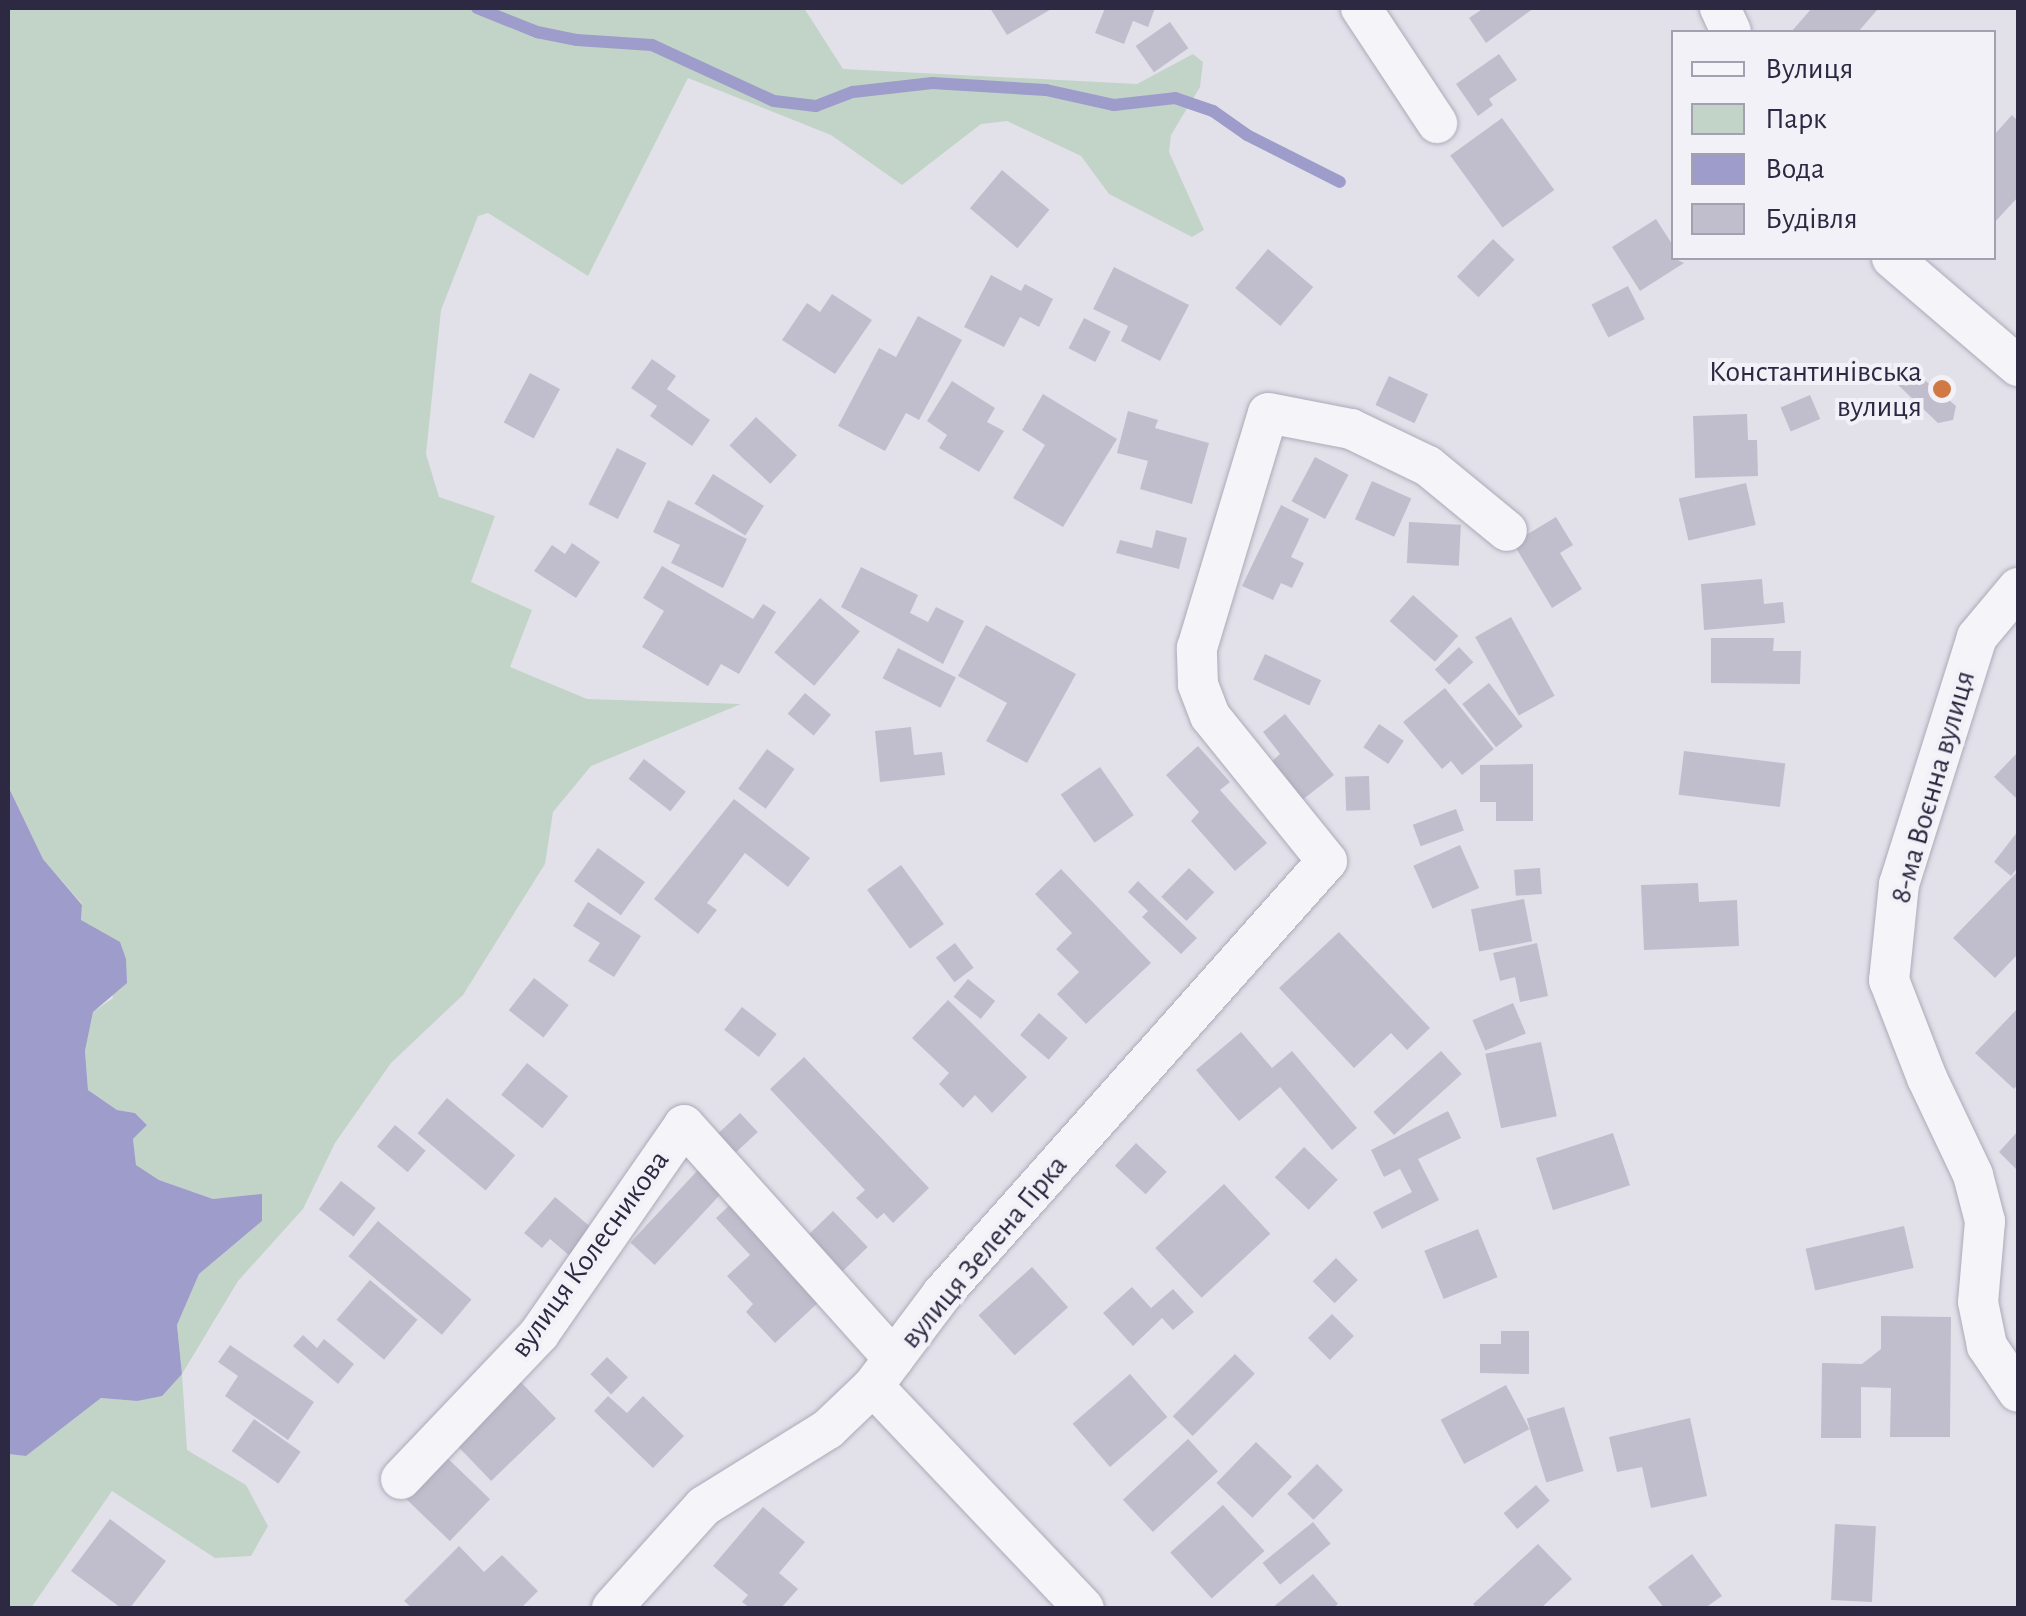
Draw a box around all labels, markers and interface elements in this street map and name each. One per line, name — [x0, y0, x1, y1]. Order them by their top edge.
legend — [1671, 30, 1996, 260]
text: Вулиця — [1765, 54, 1853, 84]
text: Парк — [1765, 104, 1827, 134]
text: Вода — [1765, 154, 1825, 184]
text: Будівля — [1765, 204, 1858, 234]
place label: Константинівська вулиця — [1709, 354, 1922, 424]
marker: Константинівська вулиця — [1931, 378, 1953, 400]
street label: 8-ма Воєнна вулиця — [1883, 667, 1983, 907]
street label: вулиця Колесникова — [503, 1143, 677, 1365]
street label: вулиця Зелена Гірка — [893, 1148, 1075, 1356]

